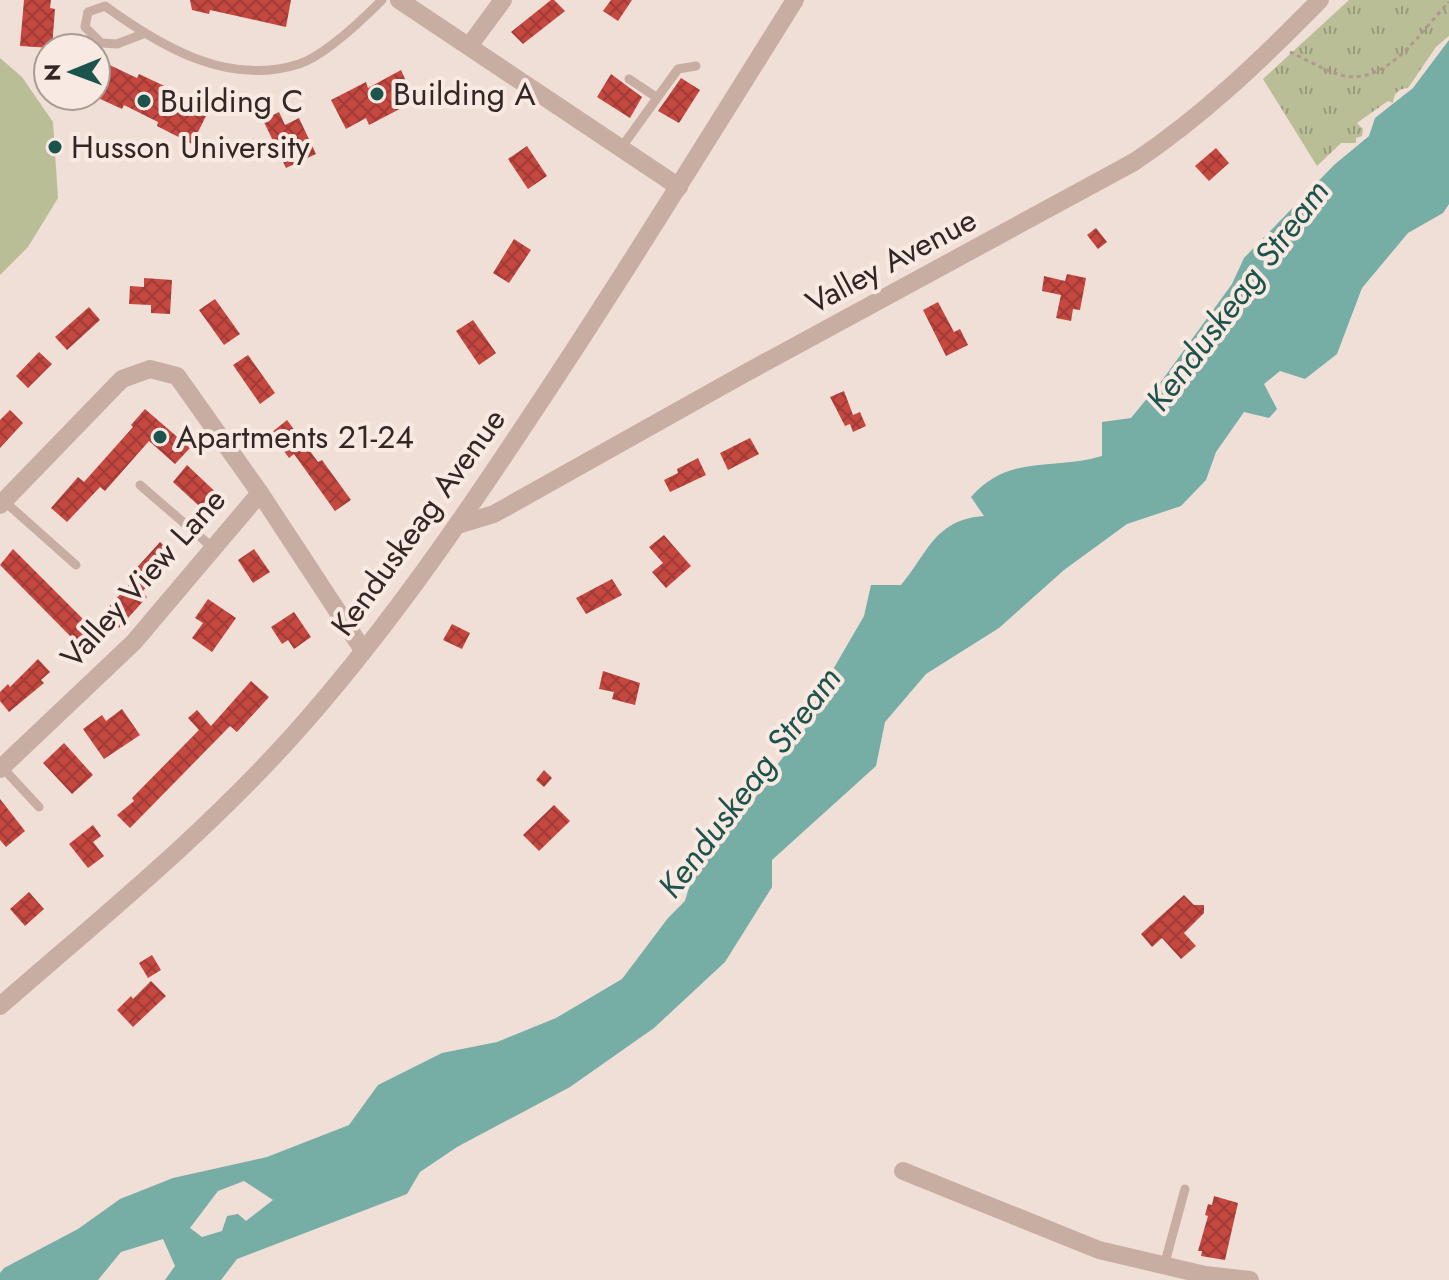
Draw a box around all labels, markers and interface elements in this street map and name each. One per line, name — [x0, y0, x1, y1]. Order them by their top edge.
north arrow — [32, 32, 112, 112]
text: N — [36, 63, 68, 81]
place label: Building A — [393, 71, 536, 117]
place label: Building C — [160, 78, 303, 124]
marker: Building A — [368, 85, 386, 103]
marker: Building C — [135, 92, 153, 110]
place label: Husson University — [71, 124, 310, 170]
marker: Husson University — [46, 138, 64, 156]
water label: Kenduskeag Stream — [1134, 169, 1341, 421]
street label: Valley Avenue — [797, 197, 985, 325]
street label: Kenduskeag Avenue — [320, 399, 516, 645]
place label: Apartments 21-24 — [176, 414, 414, 460]
marker: Apartments 21-24 — [151, 428, 169, 446]
street label: Valley View Lane — [50, 478, 236, 678]
water label: Kenduskeag Stream — [646, 656, 853, 908]

